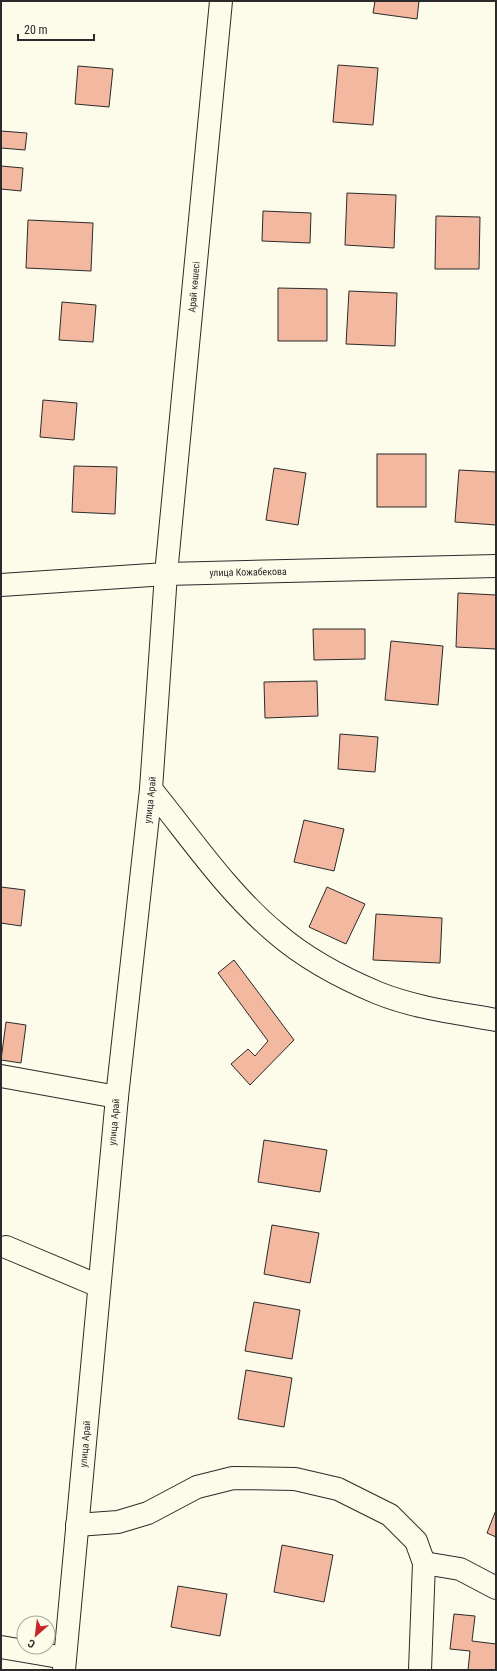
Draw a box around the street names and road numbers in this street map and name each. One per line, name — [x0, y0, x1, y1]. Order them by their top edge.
street label: Арай көшесі — [186, 261, 202, 313]
street label: улица Кожабекова — [209, 566, 287, 578]
street label: улица Арай — [142, 776, 158, 824]
street label: улица Арай — [106, 1098, 122, 1146]
street label: улица Арай — [77, 1420, 93, 1468]

